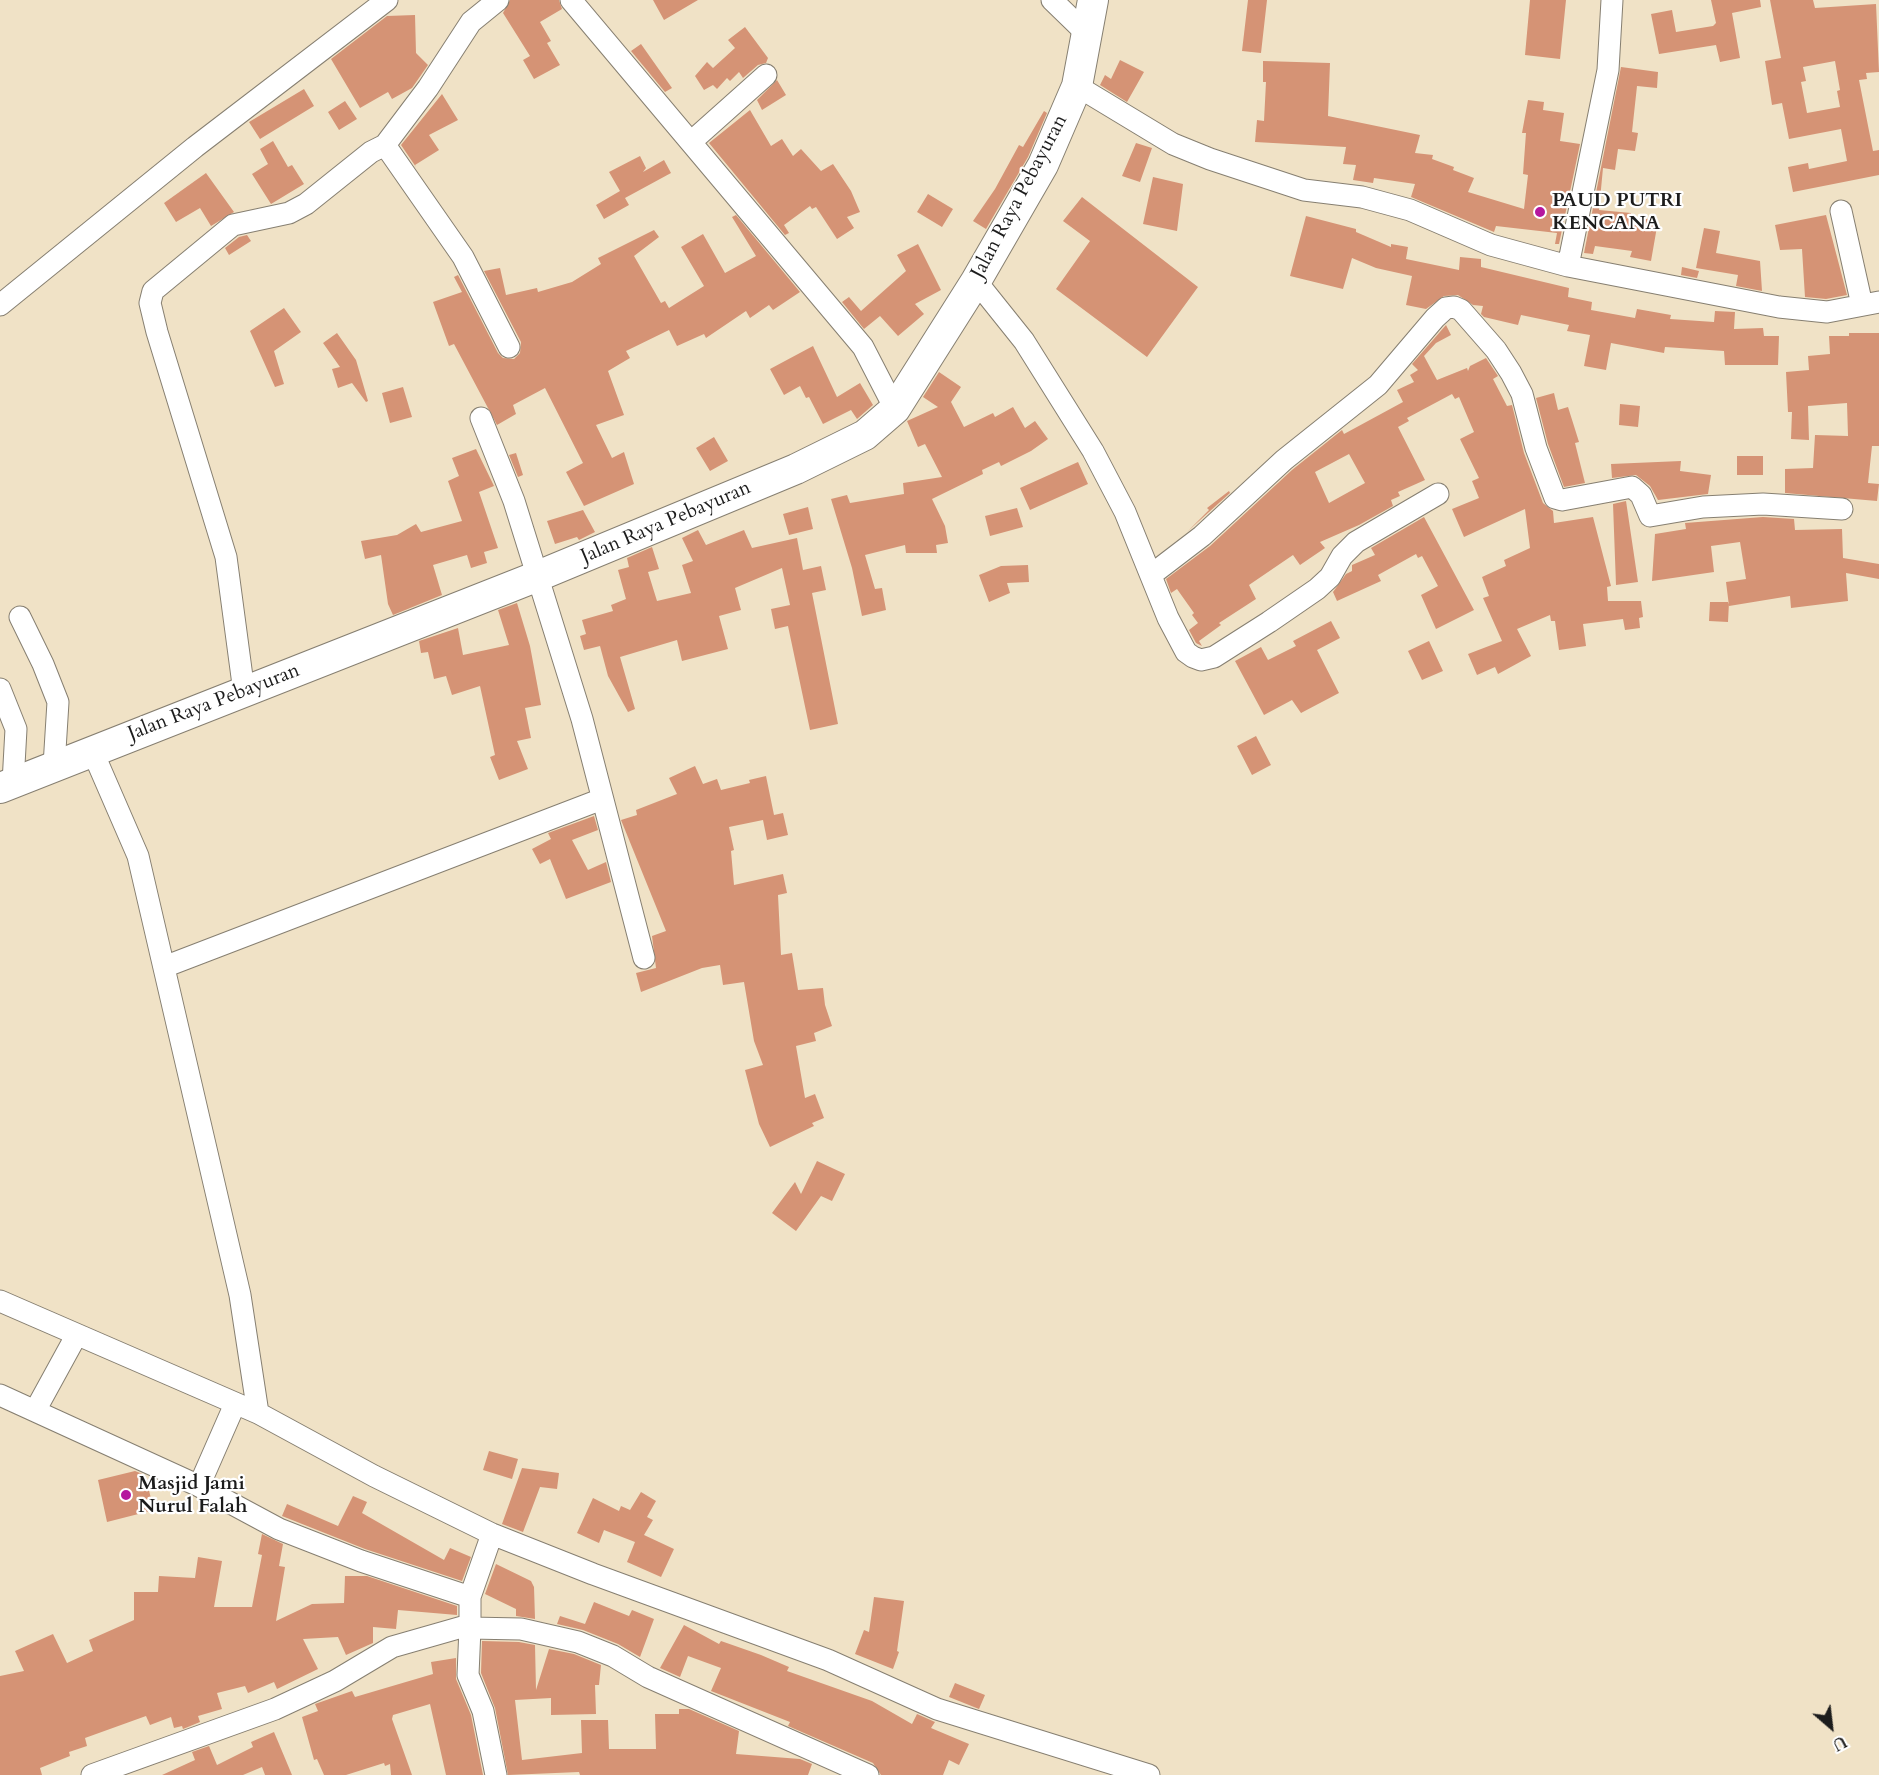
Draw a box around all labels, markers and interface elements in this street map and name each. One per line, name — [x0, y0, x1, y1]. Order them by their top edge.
street label: Jalan Raya Pebayuran — [967, 111, 1073, 283]
place label: PAUD PUTRI KENCANA — [1552, 189, 1682, 236]
marker: PAUD PUTRI KENCANA — [1533, 205, 1547, 219]
street label: Jalan Raya Pebayuran — [578, 476, 754, 570]
street label: Jalan Raya Pebayuran — [125, 659, 303, 747]
place label: Masjid Jami Nurul Falah — [138, 1472, 247, 1519]
marker: Masjid Jami Nurul Falah — [119, 1488, 133, 1502]
north arrow — [1801, 1697, 1861, 1757]
text: U — [1829, 1730, 1850, 1756]

